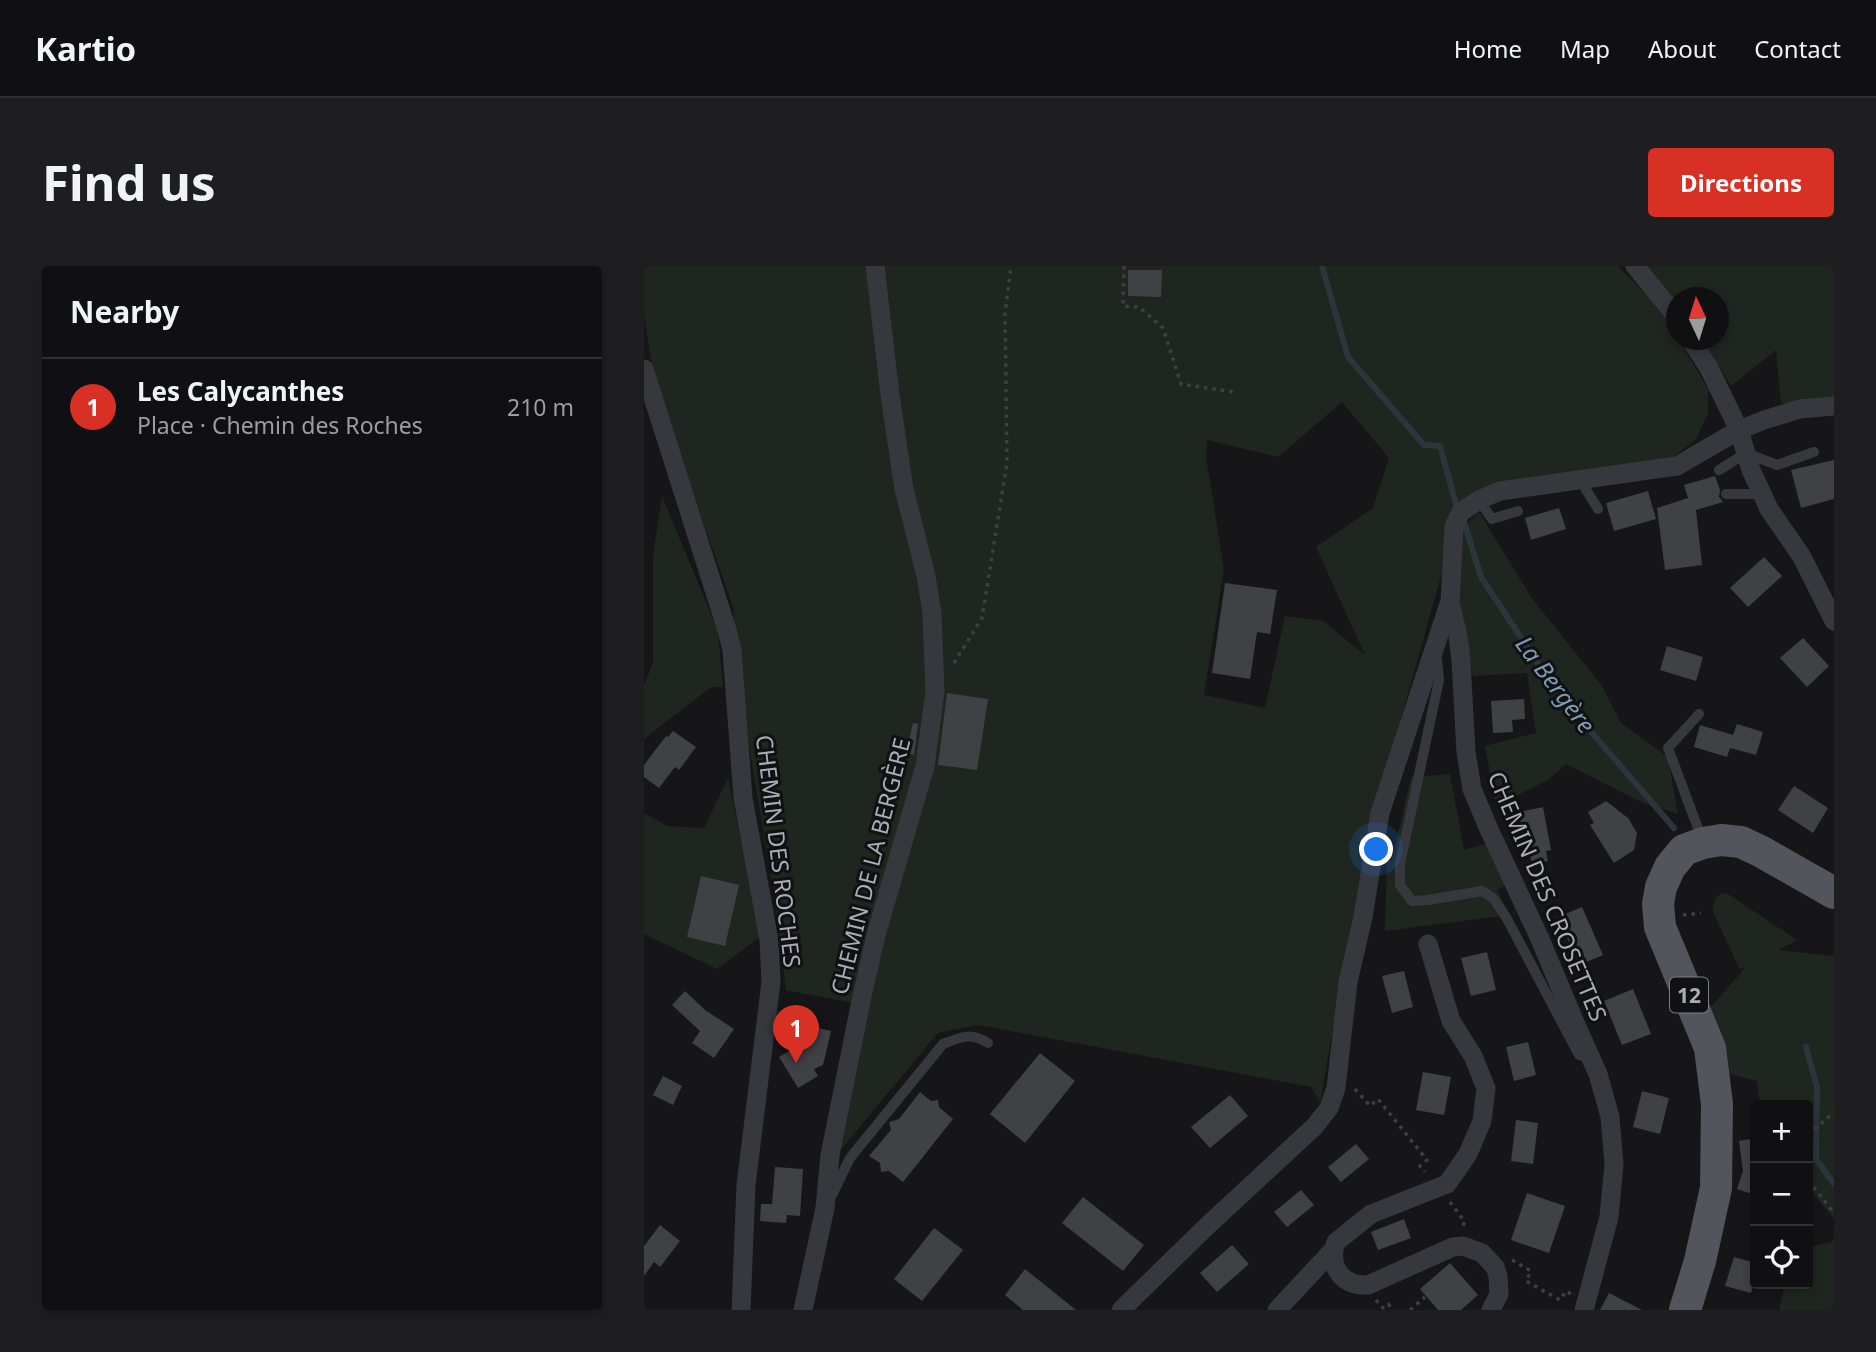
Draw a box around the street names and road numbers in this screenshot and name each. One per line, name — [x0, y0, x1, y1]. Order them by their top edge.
street label: CHEMIN DES ROCHES — [749, 733, 809, 969]
street label: CHEMIN DE LA BERGÈRE — [823, 734, 917, 998]
street label: CHEMIN DES CROSETTES — [1481, 766, 1615, 1026]
road number: 12 — [1670, 978, 1708, 1012]

